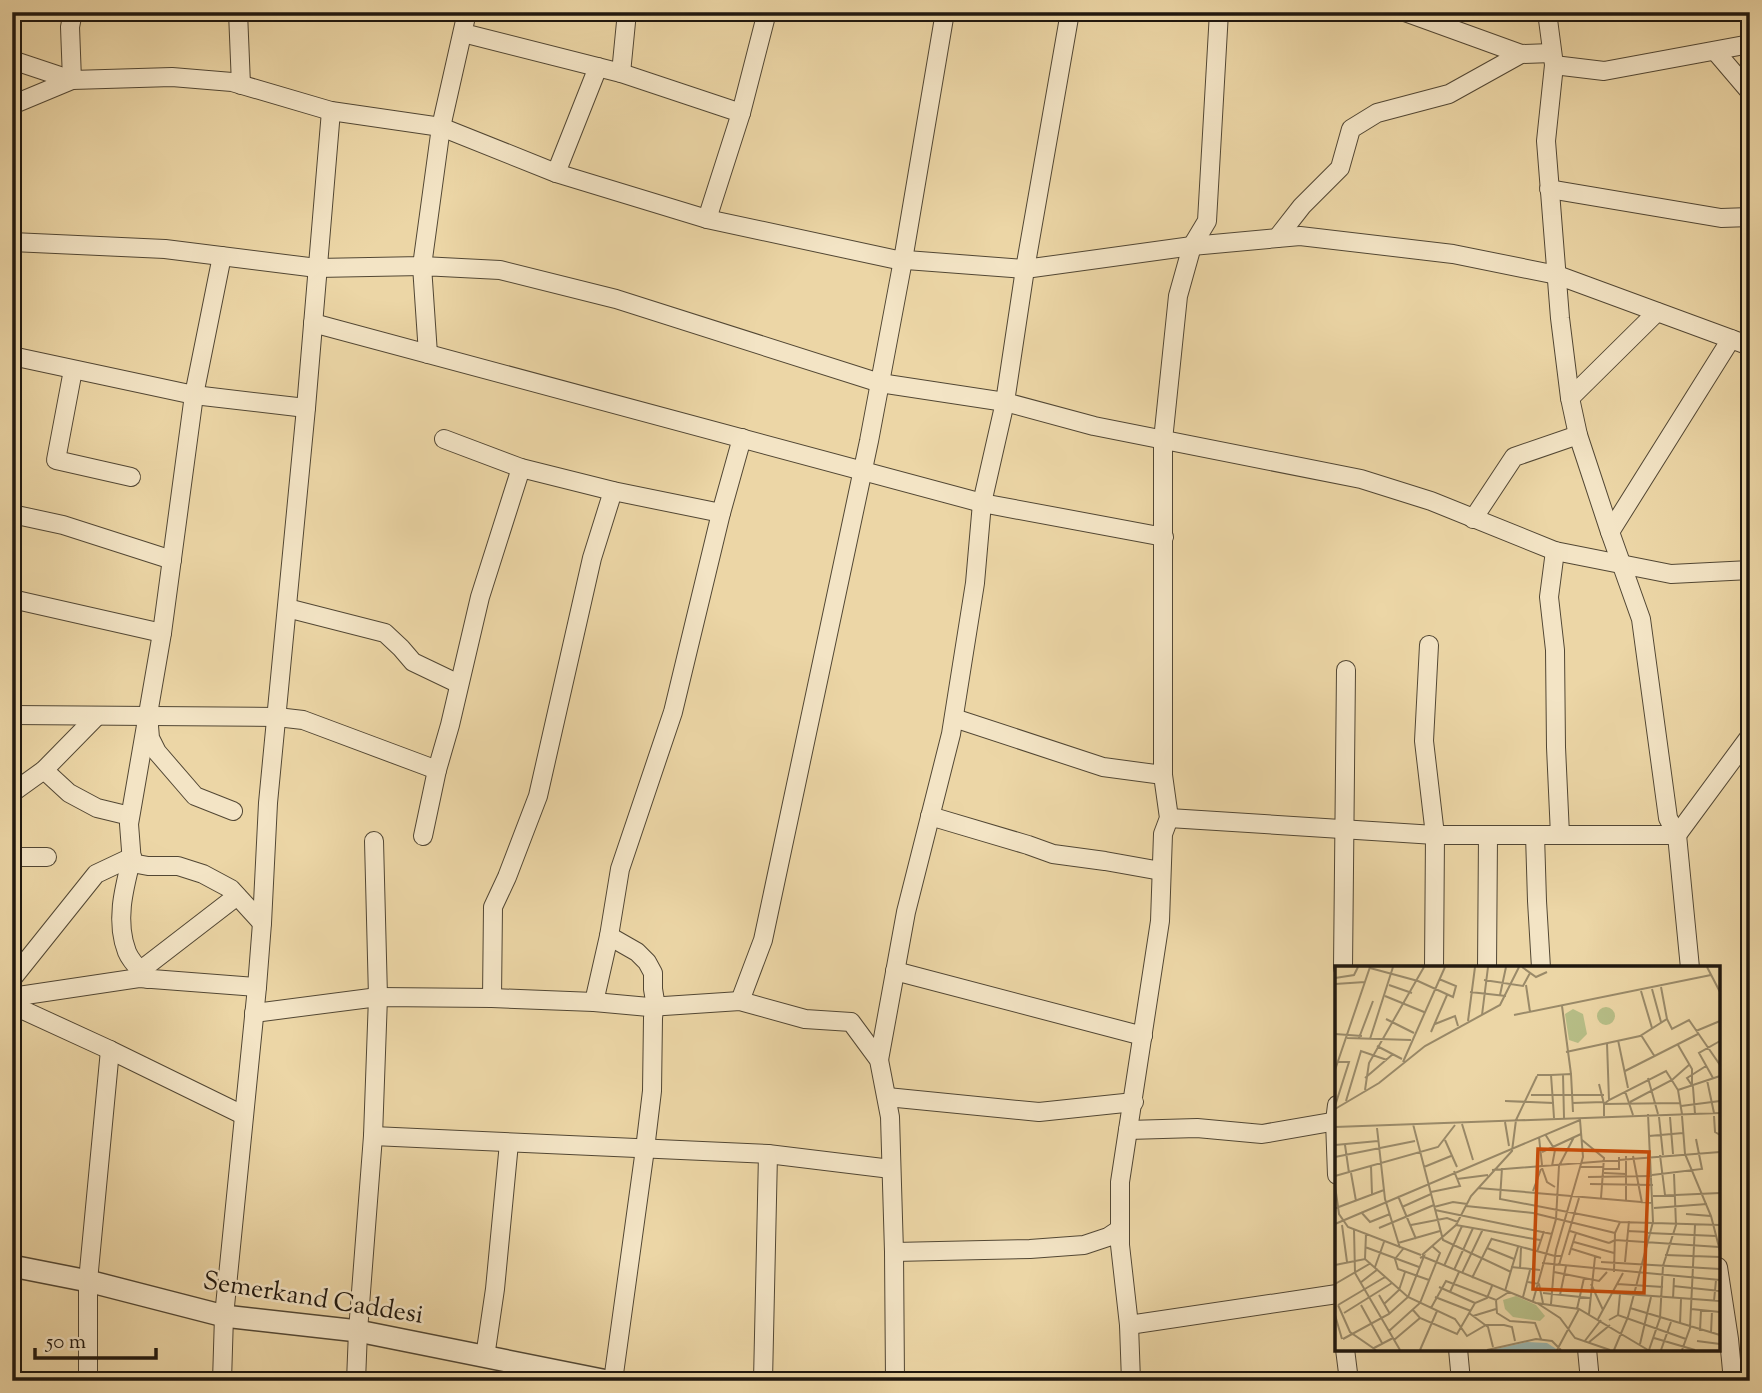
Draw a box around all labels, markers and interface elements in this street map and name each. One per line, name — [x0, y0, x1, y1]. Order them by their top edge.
inset map — [1335, 966, 1720, 1351]
street label: Semerkand Caddesi — [200, 1263, 426, 1335]
scale bar — [35, 1316, 156, 1360]
text: 50 m — [45, 1328, 86, 1358]

